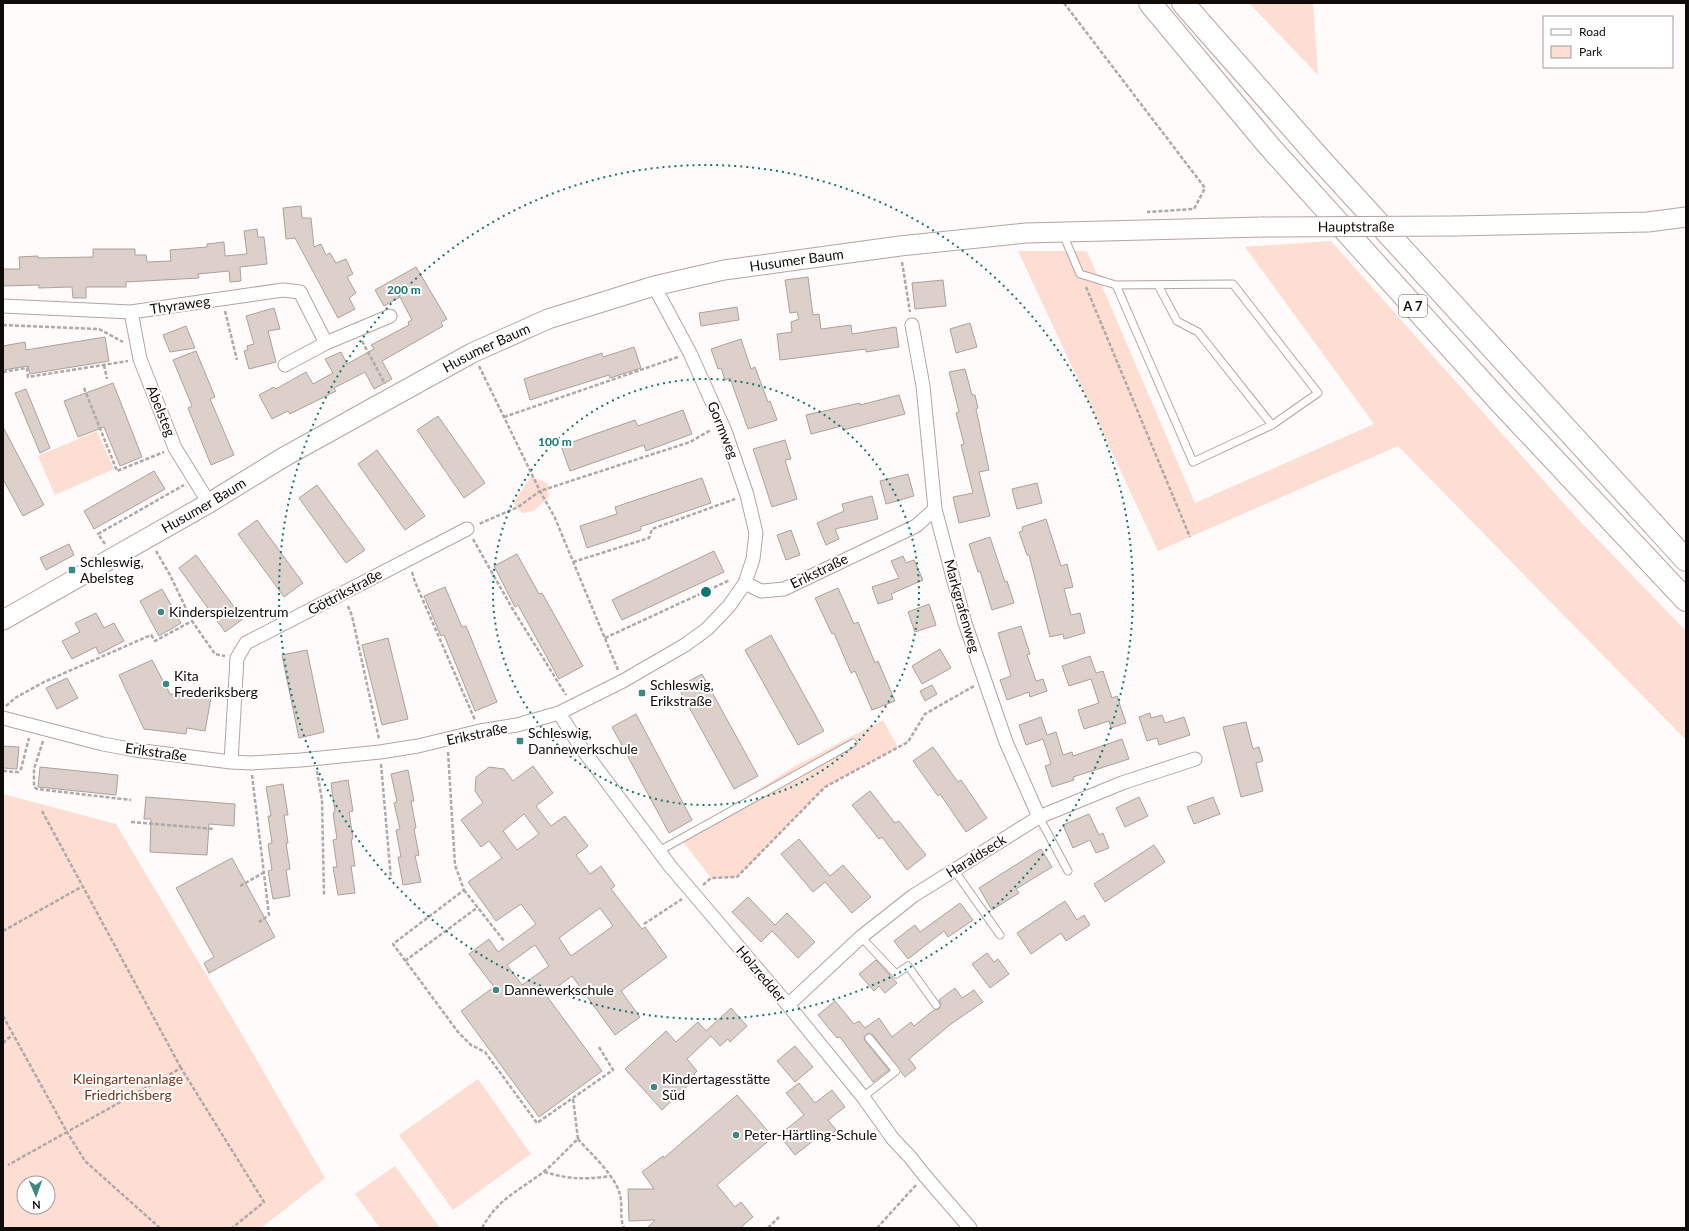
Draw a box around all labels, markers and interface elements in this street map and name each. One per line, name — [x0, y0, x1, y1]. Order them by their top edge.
legend — [1543, 16, 1673, 68]
text: Road — [1579, 24, 1606, 39]
text: Park — [1579, 44, 1603, 59]
street label: Hauptstraße — [1318, 217, 1394, 235]
street label: Husumer Baum — [748, 245, 845, 274]
text: 200 m — [387, 282, 421, 297]
street label: Thyraweg — [149, 292, 211, 317]
road number: A 7 — [1399, 295, 1427, 317]
street label: Husumer Baum — [440, 319, 532, 376]
street label: Abelsteg — [144, 383, 179, 439]
street label: Gormweg — [704, 399, 743, 461]
text: 100 m — [538, 434, 572, 449]
street label: Husumer Baum — [158, 474, 249, 536]
street label: Erikstraße — [787, 549, 850, 592]
place label: Schleswig, Abelsteg — [80, 553, 144, 586]
street label: Markgrafenweg — [941, 557, 984, 655]
marker: Schleswig, Abelsteg — [67, 565, 77, 575]
street label: Göttrikstraße — [305, 565, 385, 618]
centre of rings — [699, 585, 713, 599]
place label: Kinderspielzentrum — [169, 603, 288, 620]
marker: Kinderspielzentrum — [156, 607, 166, 617]
place label: Kita Frederiksberg — [174, 667, 258, 700]
place label: Schleswig, Erikstraße — [650, 676, 714, 709]
marker: Kita Frederiksberg — [161, 679, 171, 689]
marker: Schleswig, Erikstraße — [637, 688, 647, 698]
street label: Erikstraße — [445, 719, 509, 748]
place label: Schleswig, Dannewerkschule — [528, 724, 638, 757]
marker: Schleswig, Dannewerkschule — [515, 736, 525, 746]
street label: Erikstraße — [124, 739, 188, 764]
street label: Haraldseck — [942, 830, 1010, 881]
street label: Holzredder — [733, 942, 790, 1005]
place label: Dannewerkschule — [504, 981, 614, 998]
marker: Dannewerkschule — [491, 985, 501, 995]
park label: Kleingartenanlage Friedrichsberg — [73, 1070, 183, 1103]
place label: Kindertagesstätte Süd — [662, 1070, 770, 1103]
marker: Kindertagesstätte Süd — [649, 1082, 659, 1092]
place label: Peter-Härtling-Schule — [744, 1126, 877, 1143]
marker: Peter-Härtling-Schule — [731, 1130, 741, 1140]
north arrow — [16, 1175, 56, 1215]
text: N — [32, 1199, 41, 1212]

